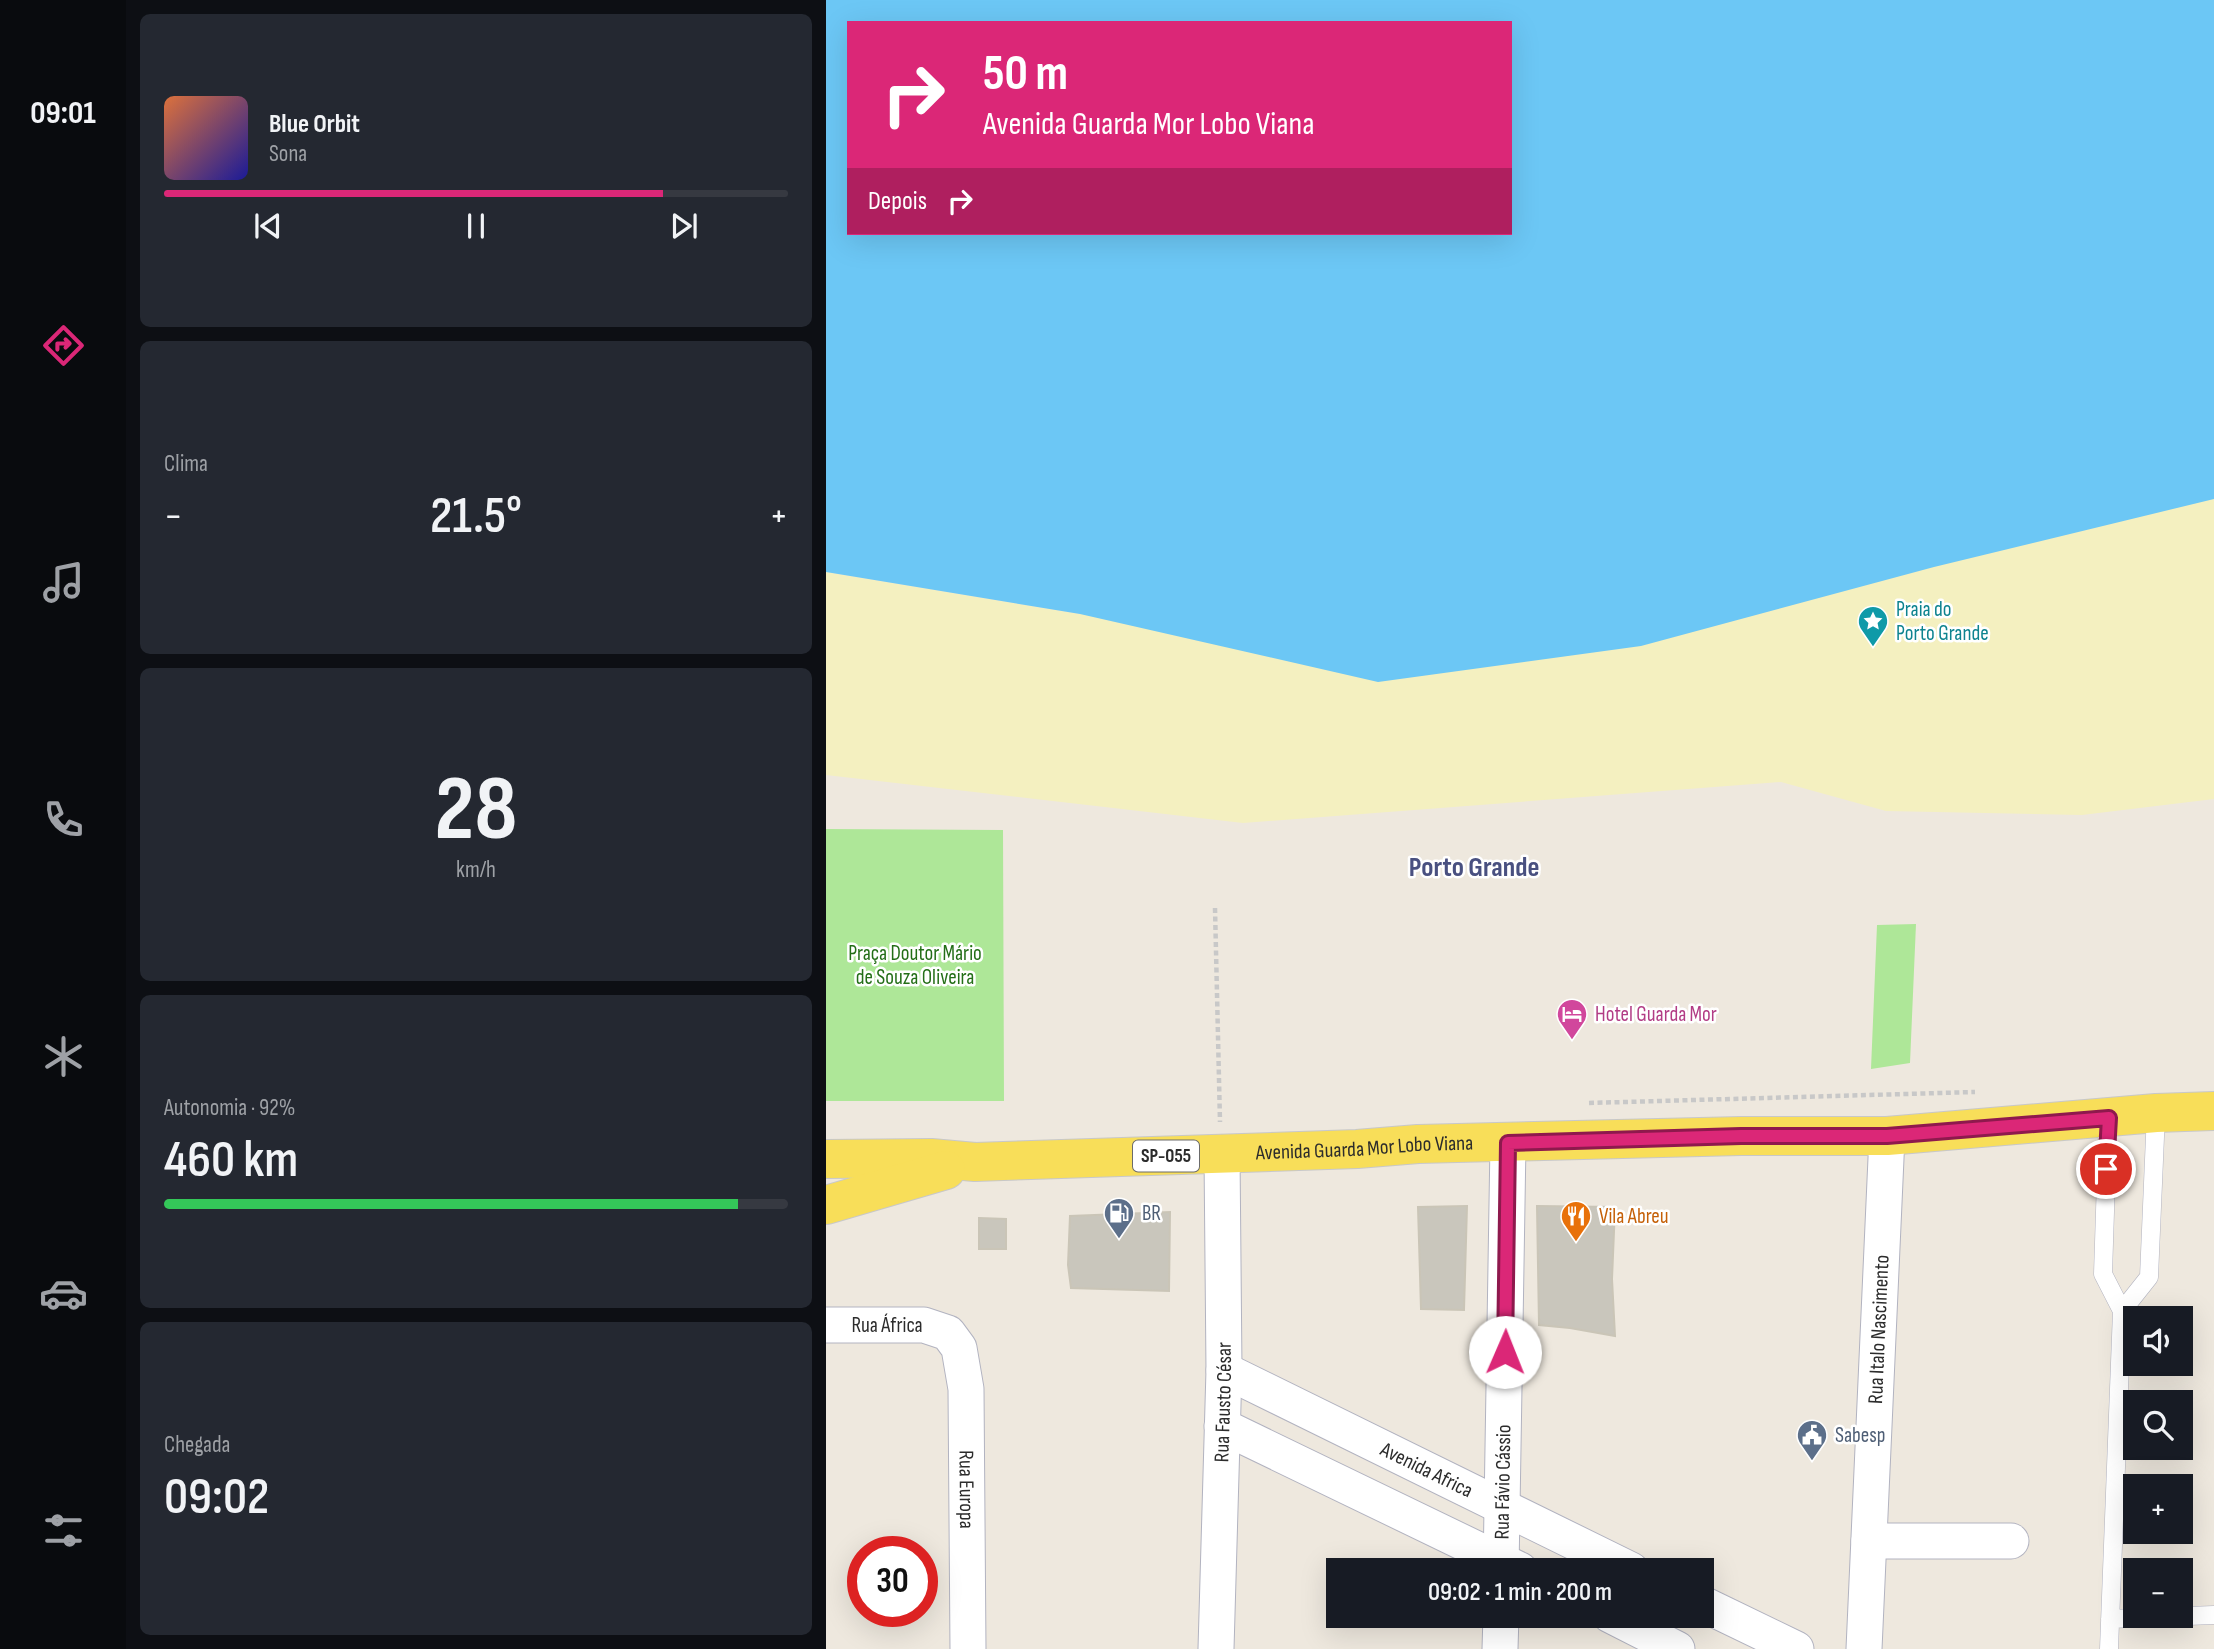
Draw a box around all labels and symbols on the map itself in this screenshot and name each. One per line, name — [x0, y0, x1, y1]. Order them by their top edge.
place label: Praia do Porto Grande — [1896, 597, 1989, 646]
place icon: Praia do Porto Grande — [1856, 604, 1890, 648]
district label: Porto Grande — [1409, 851, 1539, 884]
park label: Praça Doutor Mário de Souza Oliveira — [848, 941, 982, 990]
hotel icon: Hotel Guarda Mor — [1555, 997, 1589, 1041]
place label: Hotel Guarda Mor — [1595, 1002, 1717, 1027]
street label: Avenida Guarda Mor Lobo Viana — [1254, 1130, 1474, 1165]
pin — [2076, 1139, 2136, 1199]
road number: SP-055 — [1133, 1140, 1199, 1172]
fuel station icon: BR — [1102, 1196, 1136, 1240]
restaurant icon: Vila Abreu — [1559, 1199, 1593, 1243]
place label: BR — [1142, 1201, 1161, 1226]
place label: Vila Abreu — [1599, 1204, 1669, 1229]
street label: Rua Italo Nascimento — [1863, 1254, 1894, 1404]
street label: Rua África — [851, 1313, 923, 1338]
position arrow — [1468, 1315, 1542, 1389]
street label: Rua Fausto César — [1209, 1342, 1237, 1463]
public building icon: Sabesp — [1795, 1418, 1829, 1462]
place label: Sabesp — [1835, 1423, 1885, 1448]
street label: Rua Fávio Cássio — [1489, 1424, 1516, 1540]
street label: Avenida Africa — [1376, 1436, 1477, 1503]
street label: Rua Europa — [954, 1450, 980, 1529]
speed limit sign: 30 — [847, 1536, 938, 1627]

